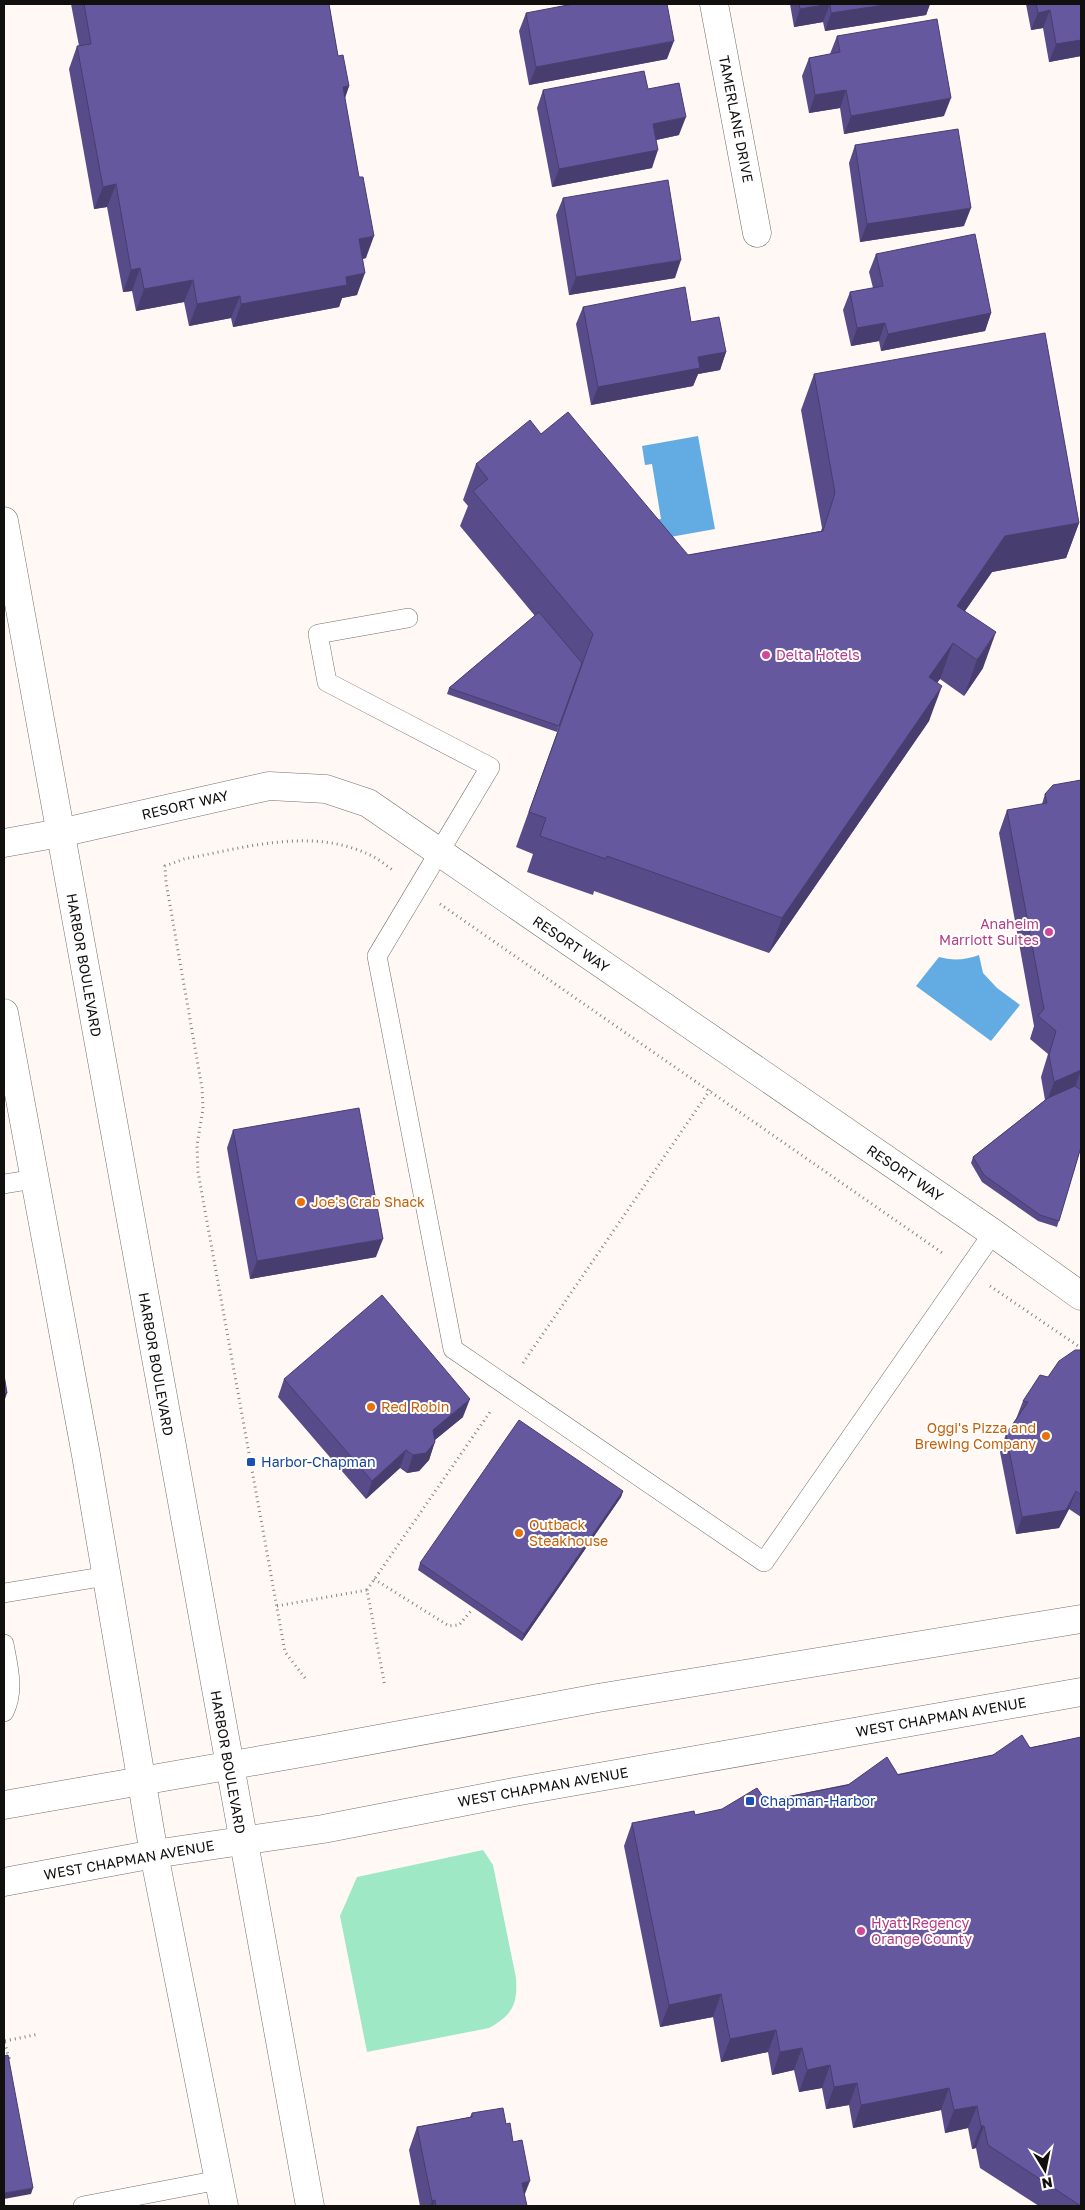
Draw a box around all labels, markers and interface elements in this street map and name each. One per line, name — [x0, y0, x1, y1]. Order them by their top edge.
street label: TAMERLANE DRIVE — [716, 54, 757, 184]
place label: Delta Hotels — [776, 646, 860, 663]
marker: Delta Hotels — [760, 649, 772, 661]
street label: RESORT WAY — [140, 786, 230, 823]
street label: HARBOR BOULEVARD — [63, 892, 106, 1038]
street label: RESORT WAY — [530, 912, 613, 975]
place label: Anaheim Marriott Suites — [939, 915, 1039, 948]
marker: Anaheim Marriott Suites — [1043, 926, 1055, 938]
street label: RESORT WAY — [864, 1141, 947, 1204]
place label: Joe's Crab Shack — [311, 1193, 425, 1210]
marker: Joe's Crab Shack — [295, 1196, 307, 1208]
street label: HARBOR BOULEVARD — [135, 1291, 178, 1437]
place label: Red Robin — [381, 1398, 449, 1415]
marker: Red Robin — [365, 1401, 377, 1413]
place label: Oggi's Pizza and Brewing Company — [915, 1419, 1036, 1452]
marker: Oggi's Pizza and Brewing Company — [1040, 1430, 1052, 1442]
place label: Harbor-Chapman — [261, 1453, 376, 1470]
marker: Harbor-Chapman — [245, 1456, 257, 1468]
place label: Outback Steakhouse — [529, 1516, 608, 1549]
marker: Outback Steakhouse — [513, 1527, 525, 1539]
street label: HARBOR BOULEVARD — [207, 1689, 250, 1835]
street label: WEST CHAPMAN AVENUE — [854, 1693, 1027, 1740]
street label: WEST CHAPMAN AVENUE — [456, 1763, 629, 1810]
place label: Chapman-Harbor — [760, 1792, 876, 1809]
marker: Chapman-Harbor — [744, 1795, 756, 1807]
street label: WEST CHAPMAN AVENUE — [42, 1836, 215, 1883]
place label: Hyatt Regency Orange County — [871, 1914, 972, 1947]
marker: Hyatt Regency Orange County — [855, 1925, 867, 1937]
north arrow — [1020, 2145, 1070, 2195]
text: N — [1041, 2174, 1054, 2193]

